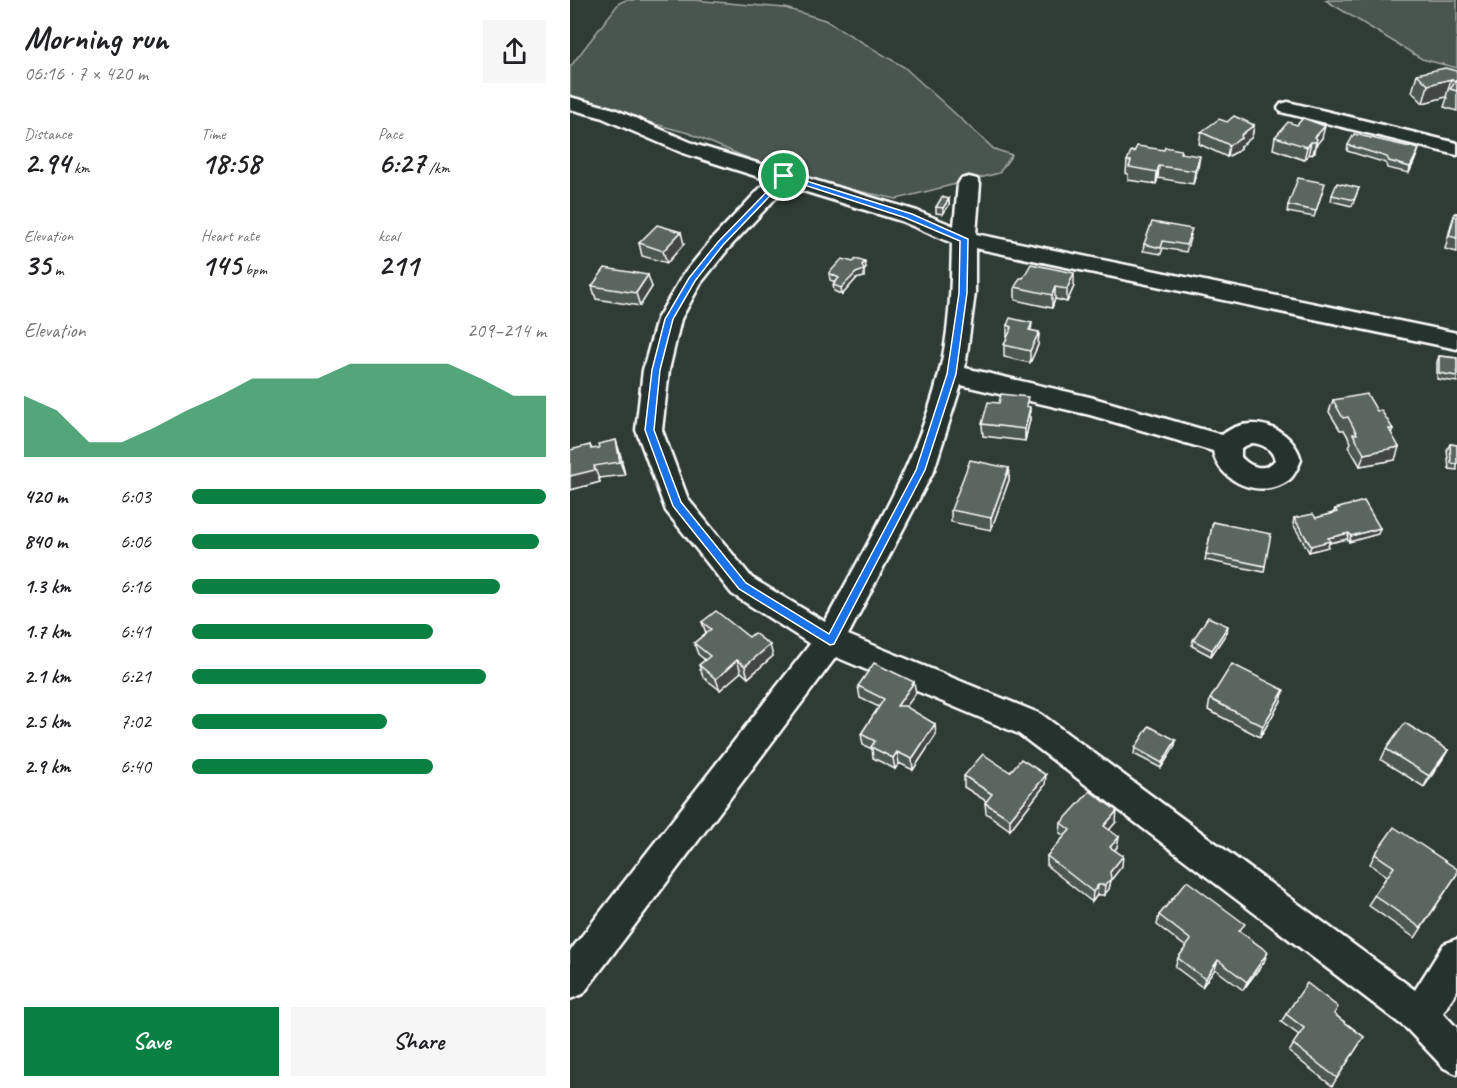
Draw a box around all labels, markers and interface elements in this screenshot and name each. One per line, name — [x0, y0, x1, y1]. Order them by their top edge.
text: Morning run — [24, 17, 168, 59]
button: share — [483, 20, 546, 83]
text: 06:16 · 7 × 420 m — [24, 61, 148, 86]
text: Distance — [24, 124, 72, 144]
text: Time — [201, 124, 225, 144]
text: Pace — [378, 124, 403, 144]
text: 2.94 — [24, 144, 70, 182]
text: 18:58 — [201, 144, 260, 182]
text: 6:27 — [378, 144, 425, 182]
pin — [758, 150, 809, 201]
text: km — [70, 158, 90, 178]
text: /km — [425, 158, 450, 178]
icon: arrive — [767, 159, 800, 192]
text: Elevation — [24, 226, 73, 246]
text: Heart rate — [201, 226, 259, 246]
text: kcal — [378, 226, 399, 246]
text: 35 — [24, 246, 51, 284]
text: 145 — [201, 246, 241, 284]
text: 211 — [378, 246, 419, 284]
text: m — [51, 260, 63, 280]
text: bpm — [241, 260, 267, 280]
text: Elevation — [24, 318, 86, 343]
text: 209–214 m — [467, 318, 546, 343]
text: 420 m — [24, 484, 67, 509]
text: 6:03 — [120, 484, 151, 509]
text: 840 m — [24, 529, 67, 554]
text: 6:06 — [120, 529, 151, 554]
text: 1.3 km — [24, 574, 71, 599]
text: 6:16 — [120, 574, 151, 599]
text: 1.7 km — [24, 619, 70, 644]
text: 6:41 — [120, 619, 151, 644]
text: 2.1 km — [24, 664, 71, 689]
text: 6:21 — [120, 664, 151, 689]
text: 2.5 km — [24, 709, 70, 734]
text: 7:02 — [120, 709, 151, 734]
text: 2.9 km — [24, 754, 70, 779]
text: 6:40 — [120, 754, 151, 779]
button: Save — [24, 1007, 279, 1076]
button: Share — [291, 1007, 546, 1076]

